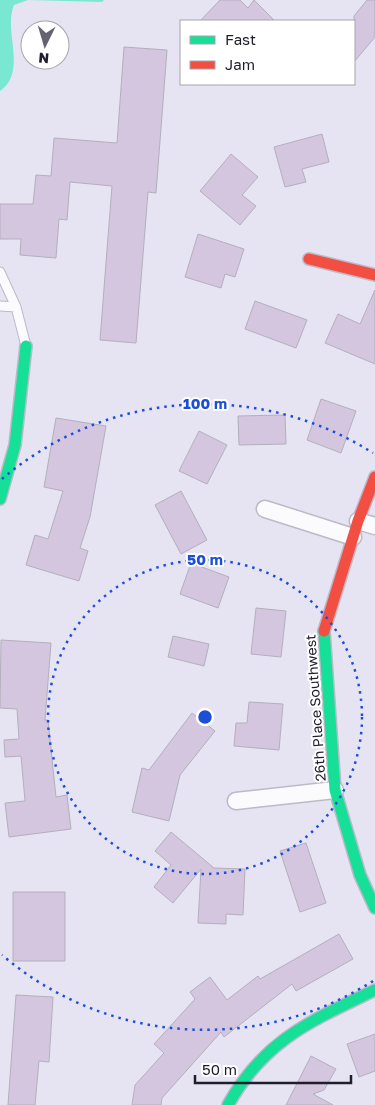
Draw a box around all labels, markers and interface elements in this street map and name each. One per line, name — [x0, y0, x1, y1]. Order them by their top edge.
north arrow — [20, 20, 70, 70]
legend — [180, 20, 355, 85]
text: Fast — [225, 30, 256, 48]
text: N — [38, 50, 50, 67]
text: Jam — [225, 55, 255, 73]
text: 100 m — [183, 394, 227, 412]
text: 50 m — [187, 550, 223, 568]
street label: 26th Place Southwest — [301, 634, 329, 782]
centre of rings — [196, 708, 214, 726]
scale bar — [195, 1052, 351, 1084]
text: 50 m — [202, 1060, 237, 1078]

